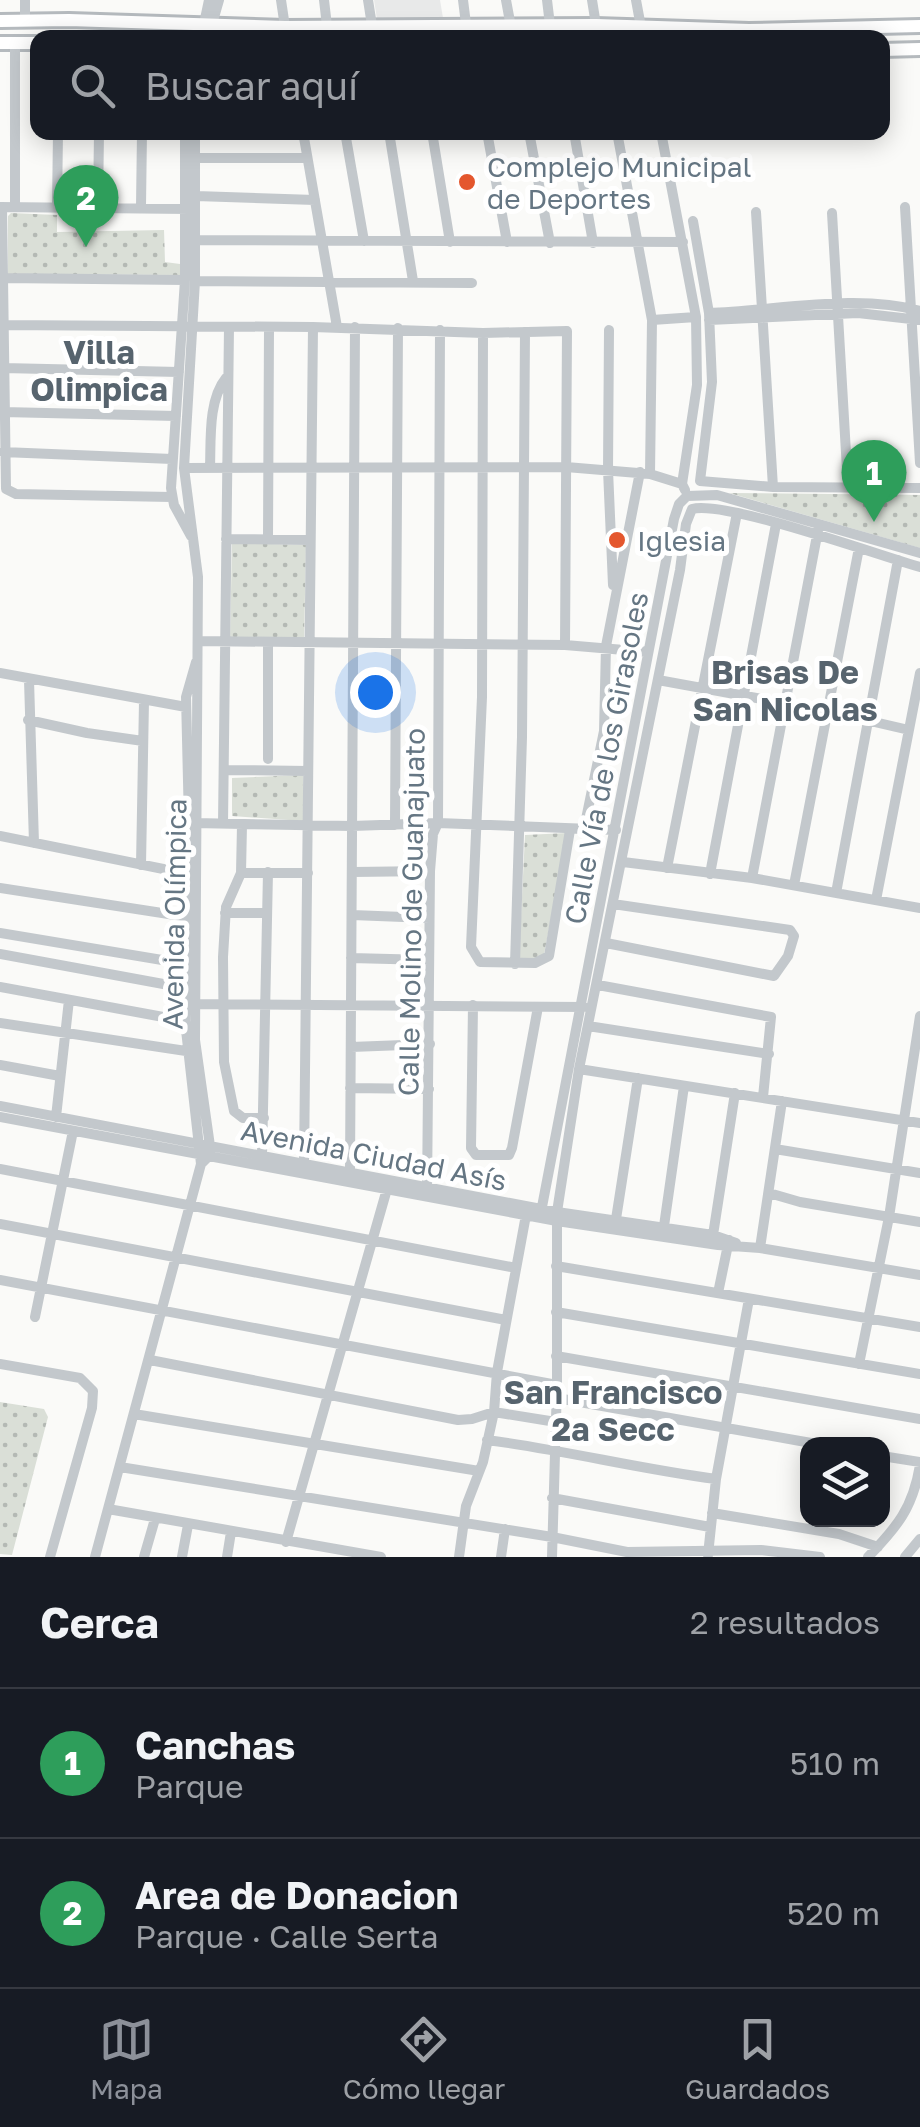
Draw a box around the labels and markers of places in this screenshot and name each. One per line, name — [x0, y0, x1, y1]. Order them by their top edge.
place label: Complejo Municipal de Deportes — [487, 150, 752, 215]
pin: 2 — [54, 164, 118, 247]
marker: Complejo Municipal de Deportes — [456, 171, 478, 193]
pin: 1 — [842, 440, 906, 522]
place label: Iglesia — [637, 524, 726, 557]
marker: Iglesia — [606, 529, 628, 551]

